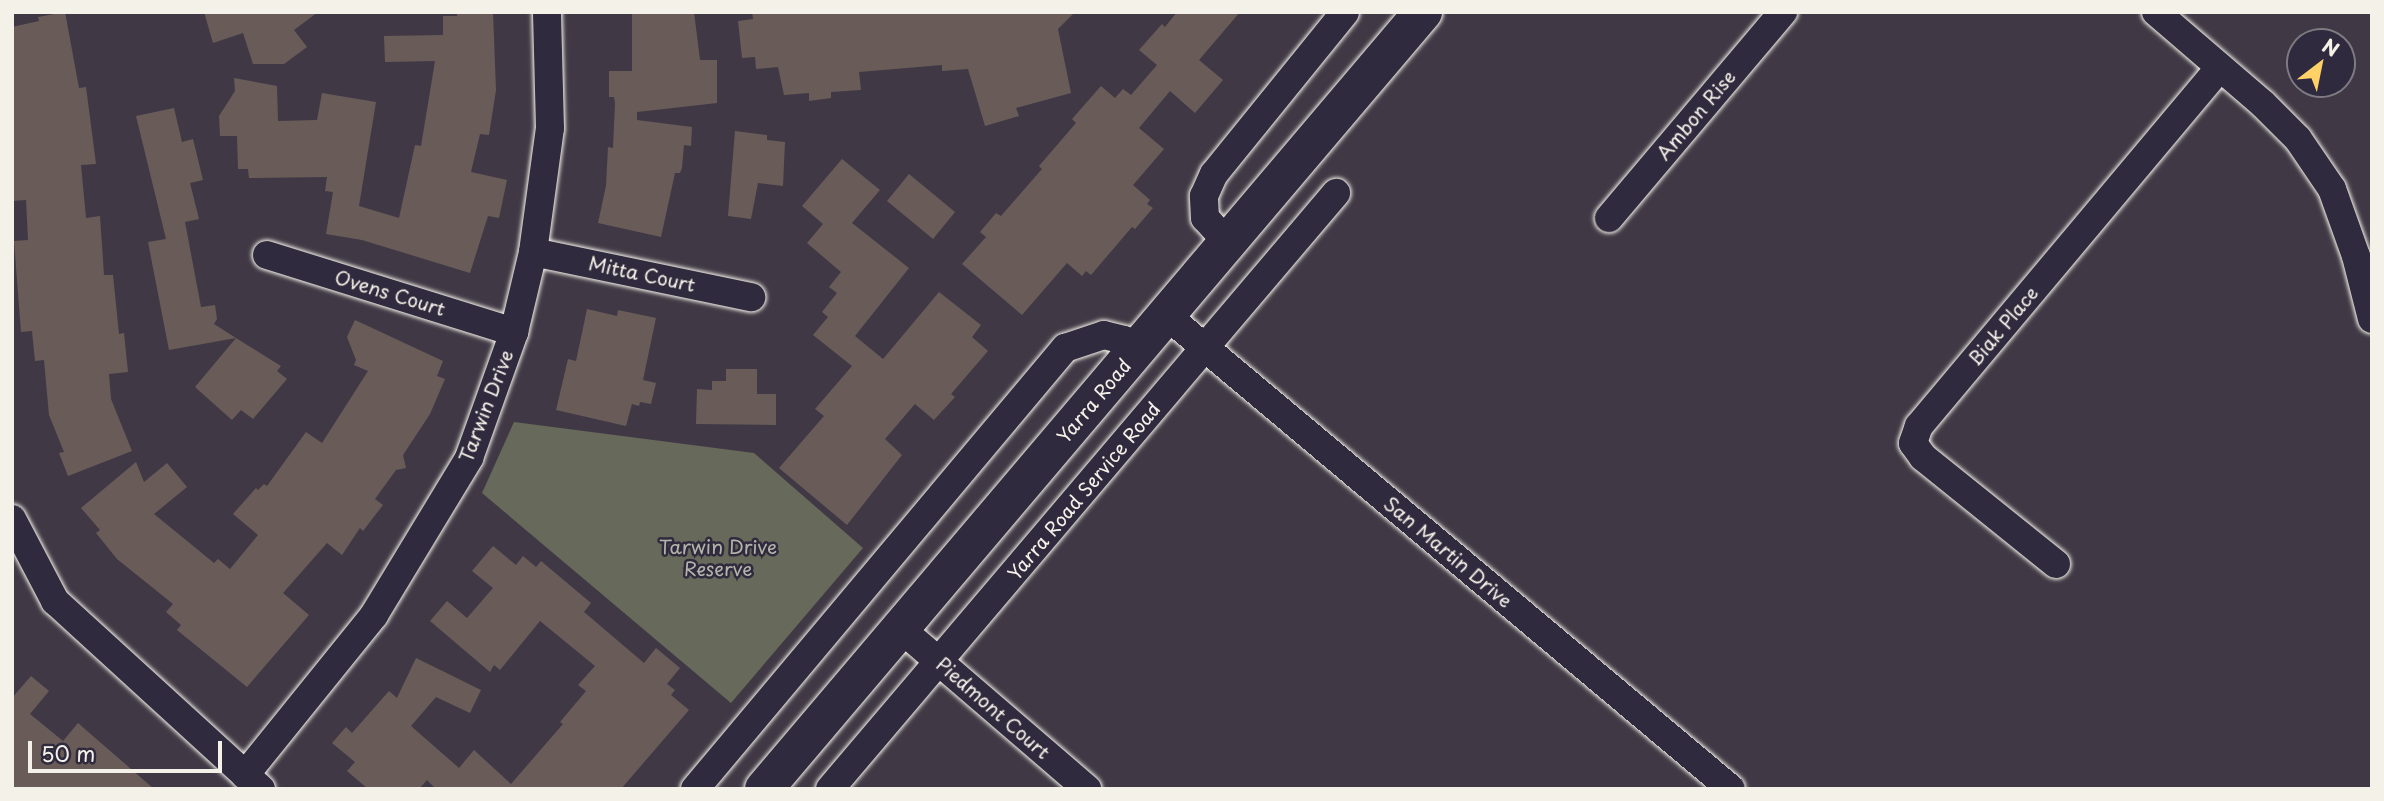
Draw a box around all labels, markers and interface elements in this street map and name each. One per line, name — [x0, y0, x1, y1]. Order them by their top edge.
north arrow — [2286, 28, 2356, 98]
text: N — [2317, 31, 2345, 63]
street label: Ambon Rise — [1652, 66, 1740, 164]
street label: Mitta Court — [587, 252, 697, 296]
street label: Ovens Court — [332, 265, 448, 321]
street label: Biak Place — [1963, 281, 2043, 371]
street label: Tarwin Drive — [454, 347, 518, 465]
street label: Yarra Road — [1052, 354, 1136, 448]
street label: Yarra Road Service Road — [1003, 397, 1165, 585]
street label: San Martin Drive — [1380, 492, 1516, 612]
park label: Tarwin Drive Reserve — [659, 536, 777, 580]
street label: Piedmont Court — [931, 652, 1055, 764]
scale bar — [32, 728, 226, 772]
text: 50 m — [41, 737, 95, 769]

